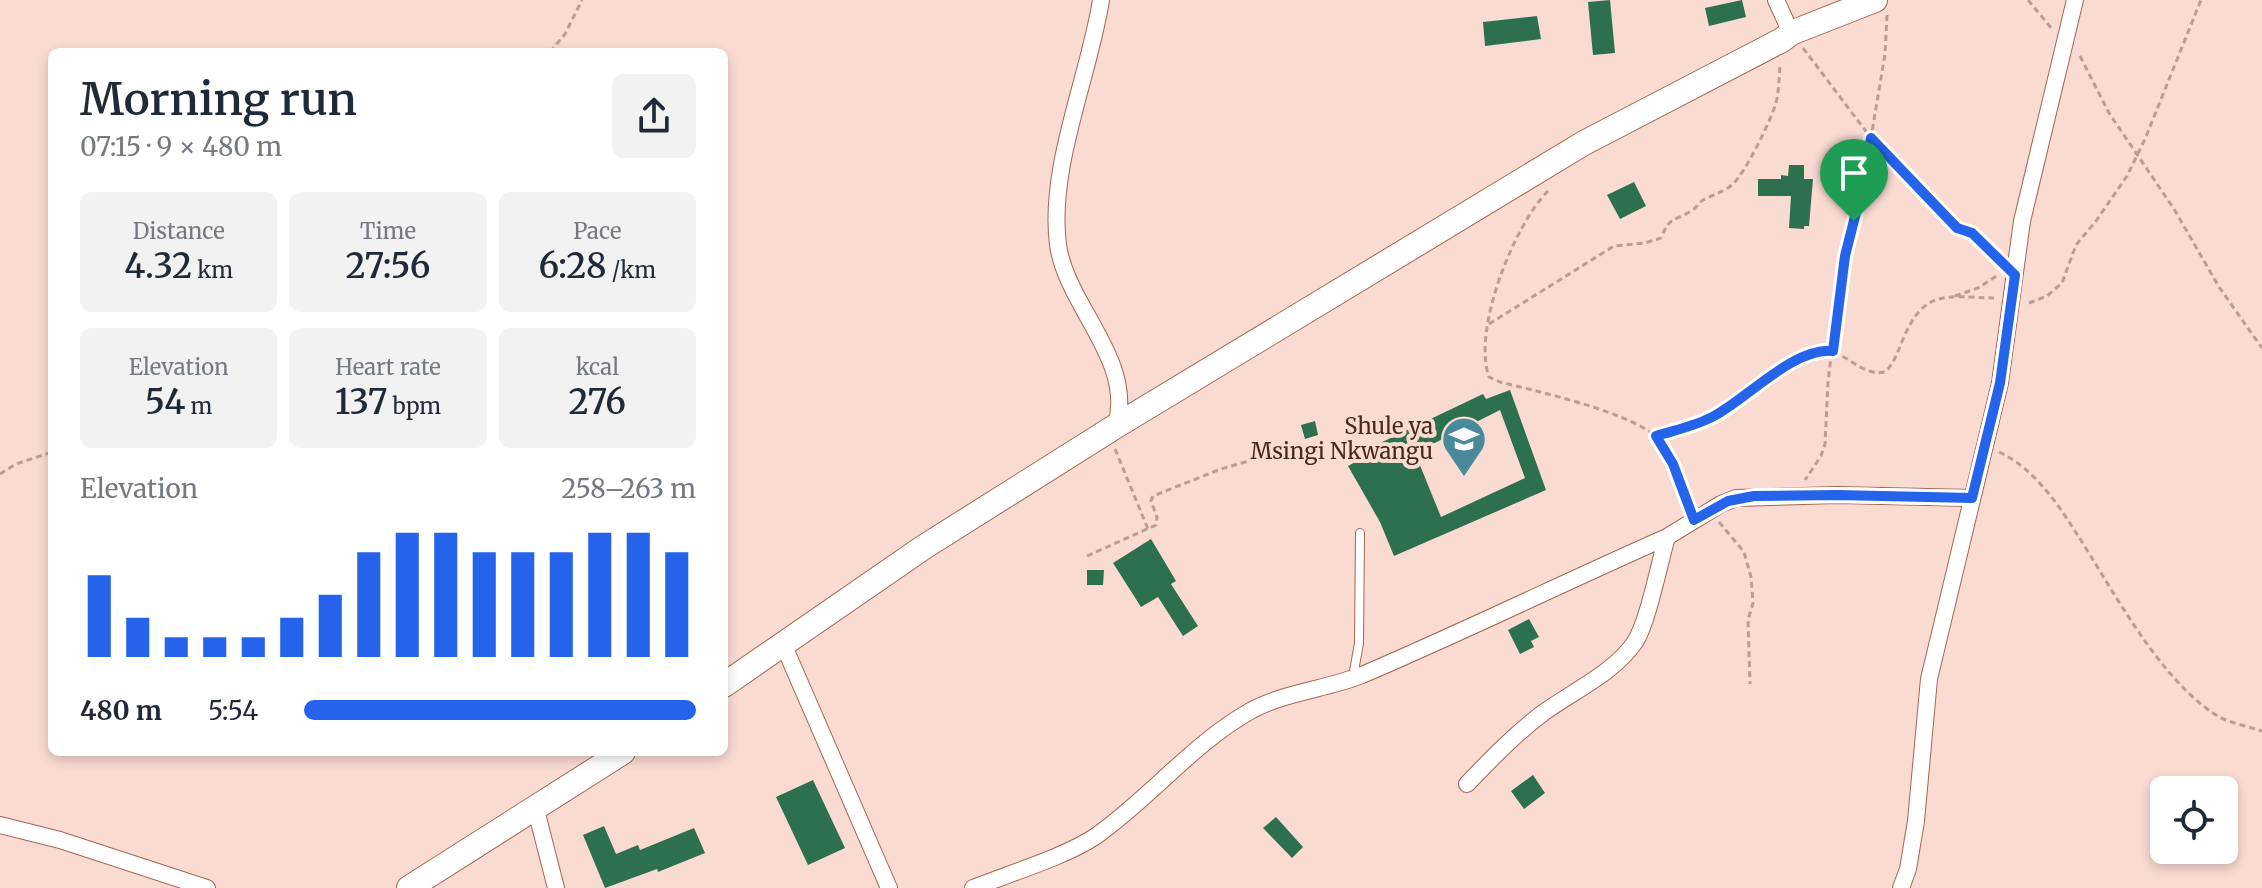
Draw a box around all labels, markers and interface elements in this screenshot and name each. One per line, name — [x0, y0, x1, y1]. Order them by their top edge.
text: Morning run — [80, 72, 357, 127]
button: share — [612, 74, 696, 158]
text: 07:15 · 9 × 480 m — [80, 130, 282, 163]
pin — [1820, 139, 1888, 221]
icon: arrive — [1832, 151, 1876, 195]
text: Distance — [133, 217, 225, 245]
text: Time — [360, 217, 416, 245]
text: Pace — [573, 217, 621, 245]
text: 4.32 — [124, 245, 192, 287]
text: 27:56 — [345, 245, 431, 287]
text: 6:28 — [539, 245, 607, 287]
text: km — [192, 256, 233, 284]
text: /km — [607, 256, 656, 284]
text: Elevation — [129, 353, 229, 381]
text: Heart rate — [335, 353, 441, 381]
text: kcal — [576, 353, 619, 381]
text: 54 — [145, 381, 185, 423]
text: 137 — [335, 381, 387, 423]
text: 276 — [569, 381, 626, 423]
text: m — [185, 392, 212, 420]
text: bpm — [387, 392, 441, 420]
place label: Shule ya Msingi Nkwangu — [1250, 412, 1433, 465]
school or university icon: Shule ya Msingi Nkwangu — [1440, 415, 1488, 478]
text: Elevation — [80, 472, 198, 505]
text: 258–263 m — [561, 472, 696, 505]
text: 480 m — [80, 694, 162, 727]
text: 5:54 — [208, 694, 258, 727]
map controls — [2150, 776, 2238, 864]
button: locate — [2150, 776, 2238, 864]

